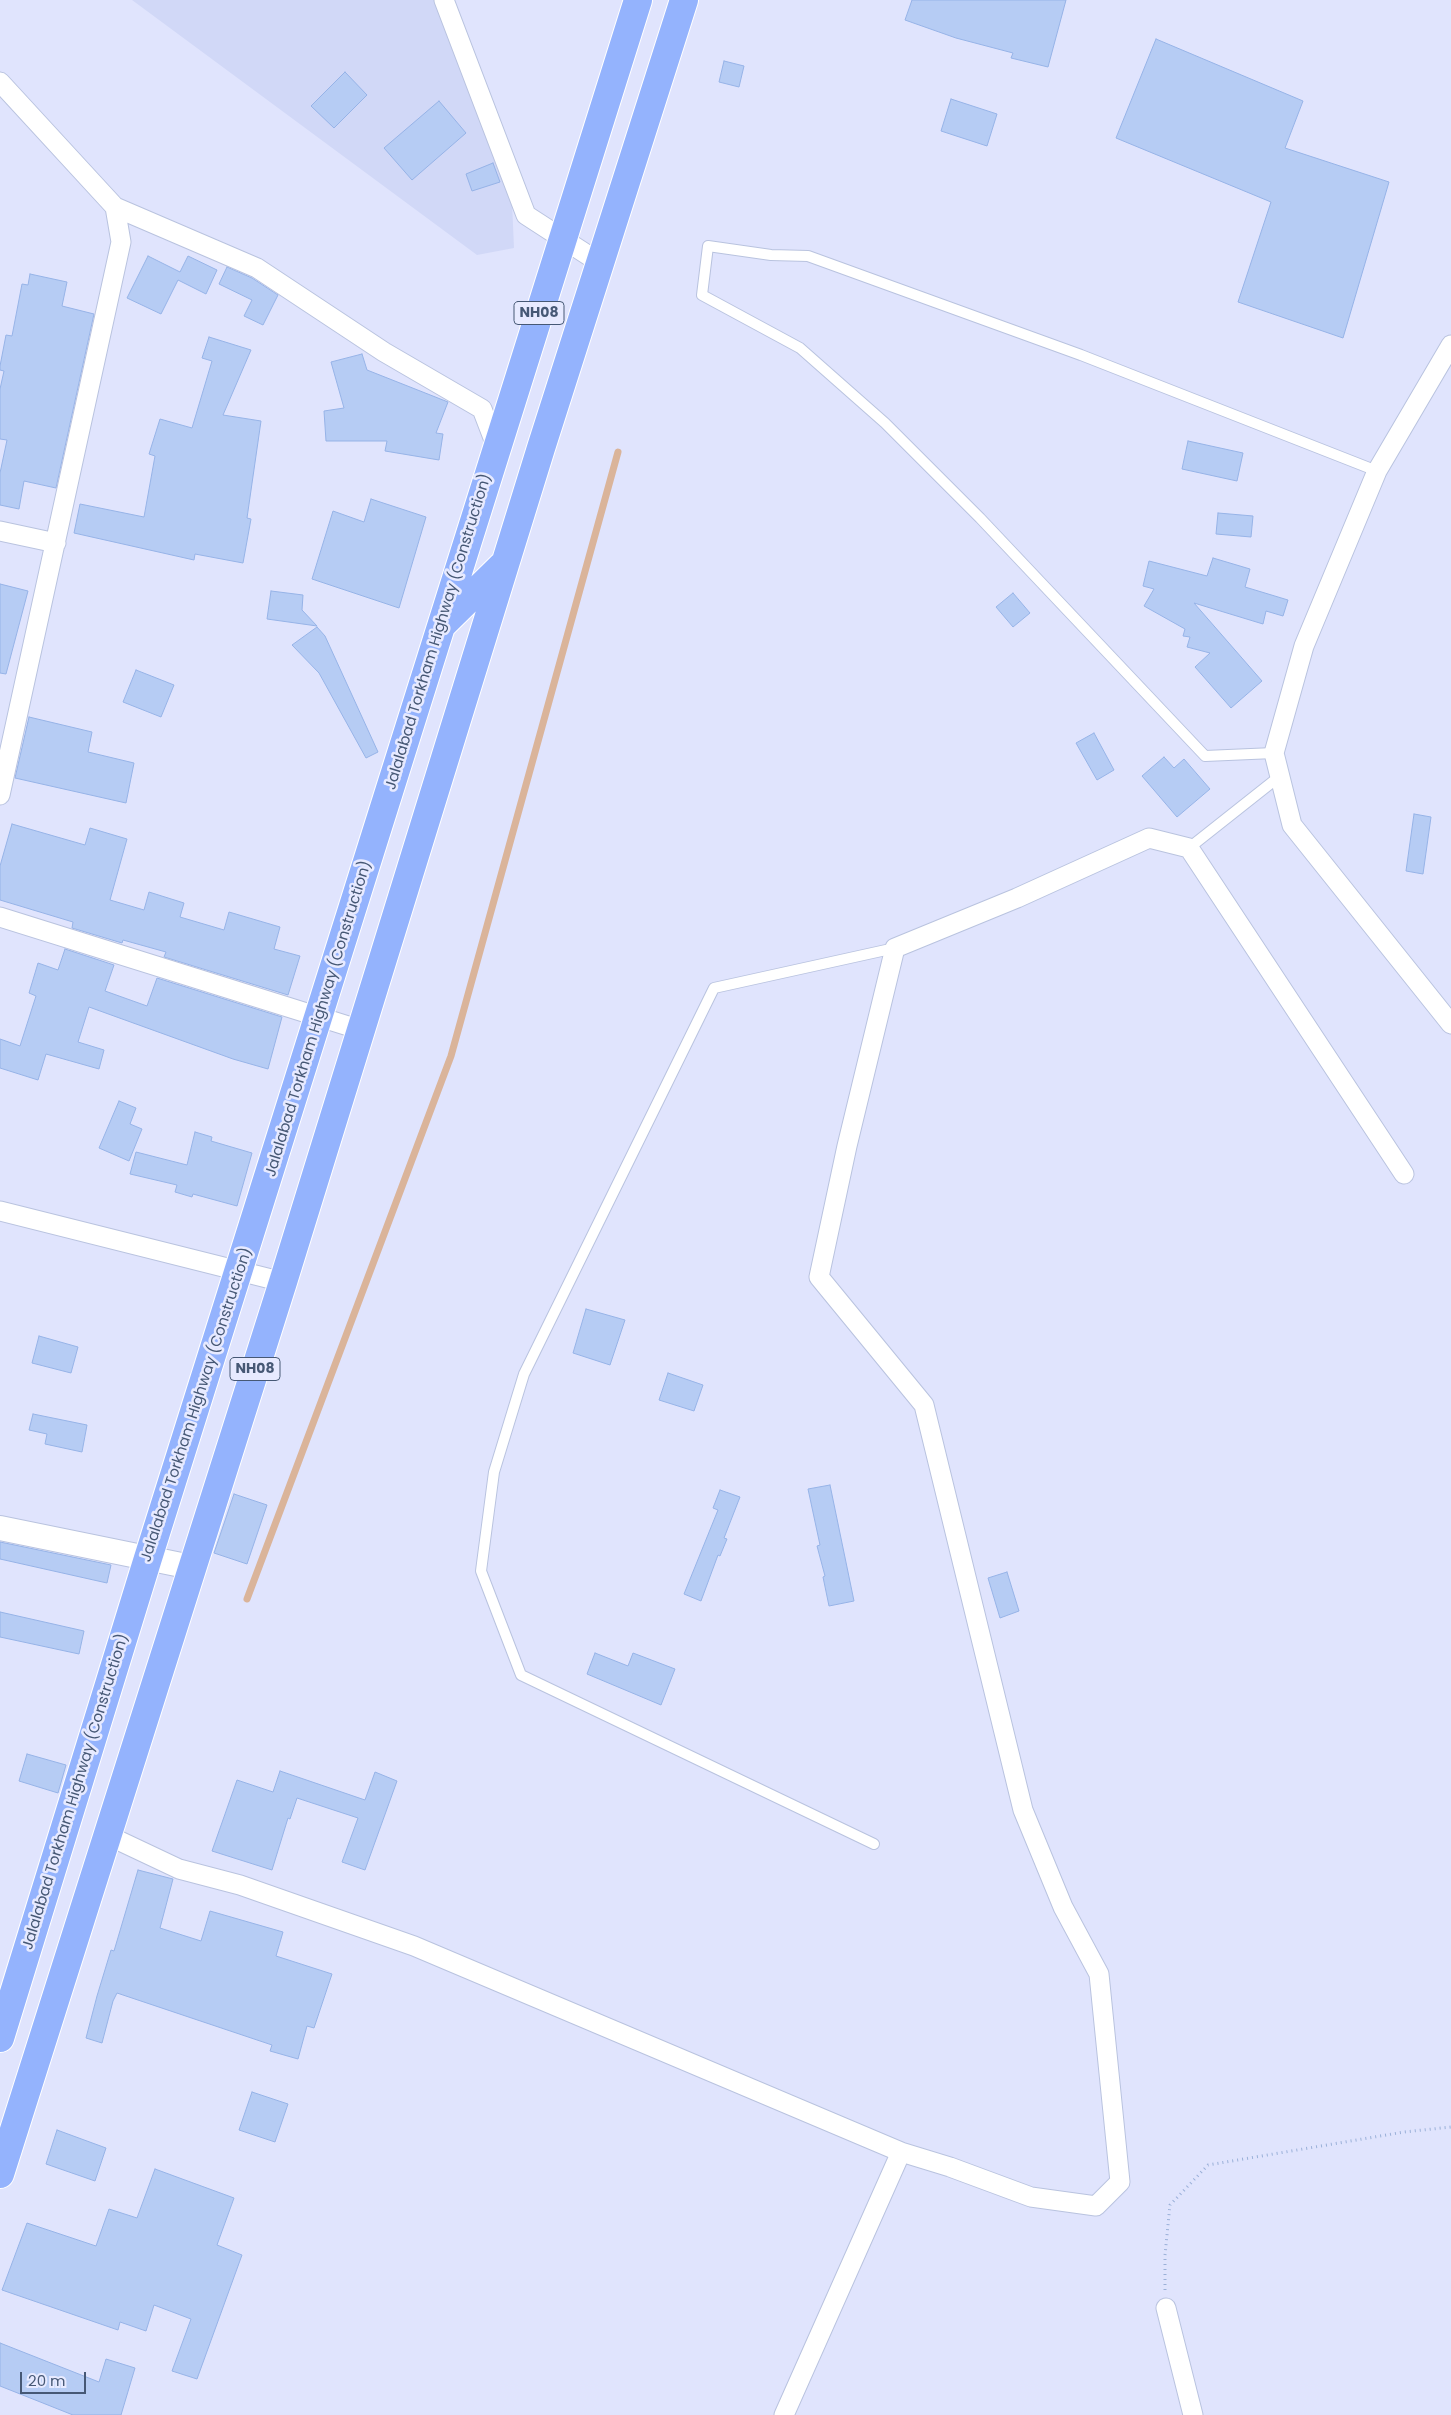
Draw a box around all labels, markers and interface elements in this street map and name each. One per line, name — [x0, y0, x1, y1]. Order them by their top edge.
road number: NH08 — [514, 302, 564, 324]
street label: Jalalabad Torkham Highway (Construction) — [382, 472, 496, 792]
street label: Jalalabad Torkham Highway (Construction) — [262, 859, 376, 1179]
street label: Jalalabad Torkham Highway (Construction) — [138, 1246, 256, 1564]
road number: NH08 — [230, 1358, 280, 1380]
street label: Jalalabad Torkham Highway (Construction) — [19, 1632, 133, 1952]
scale bar — [22, 2362, 89, 2394]
text: 20 m — [28, 2370, 66, 2391]

